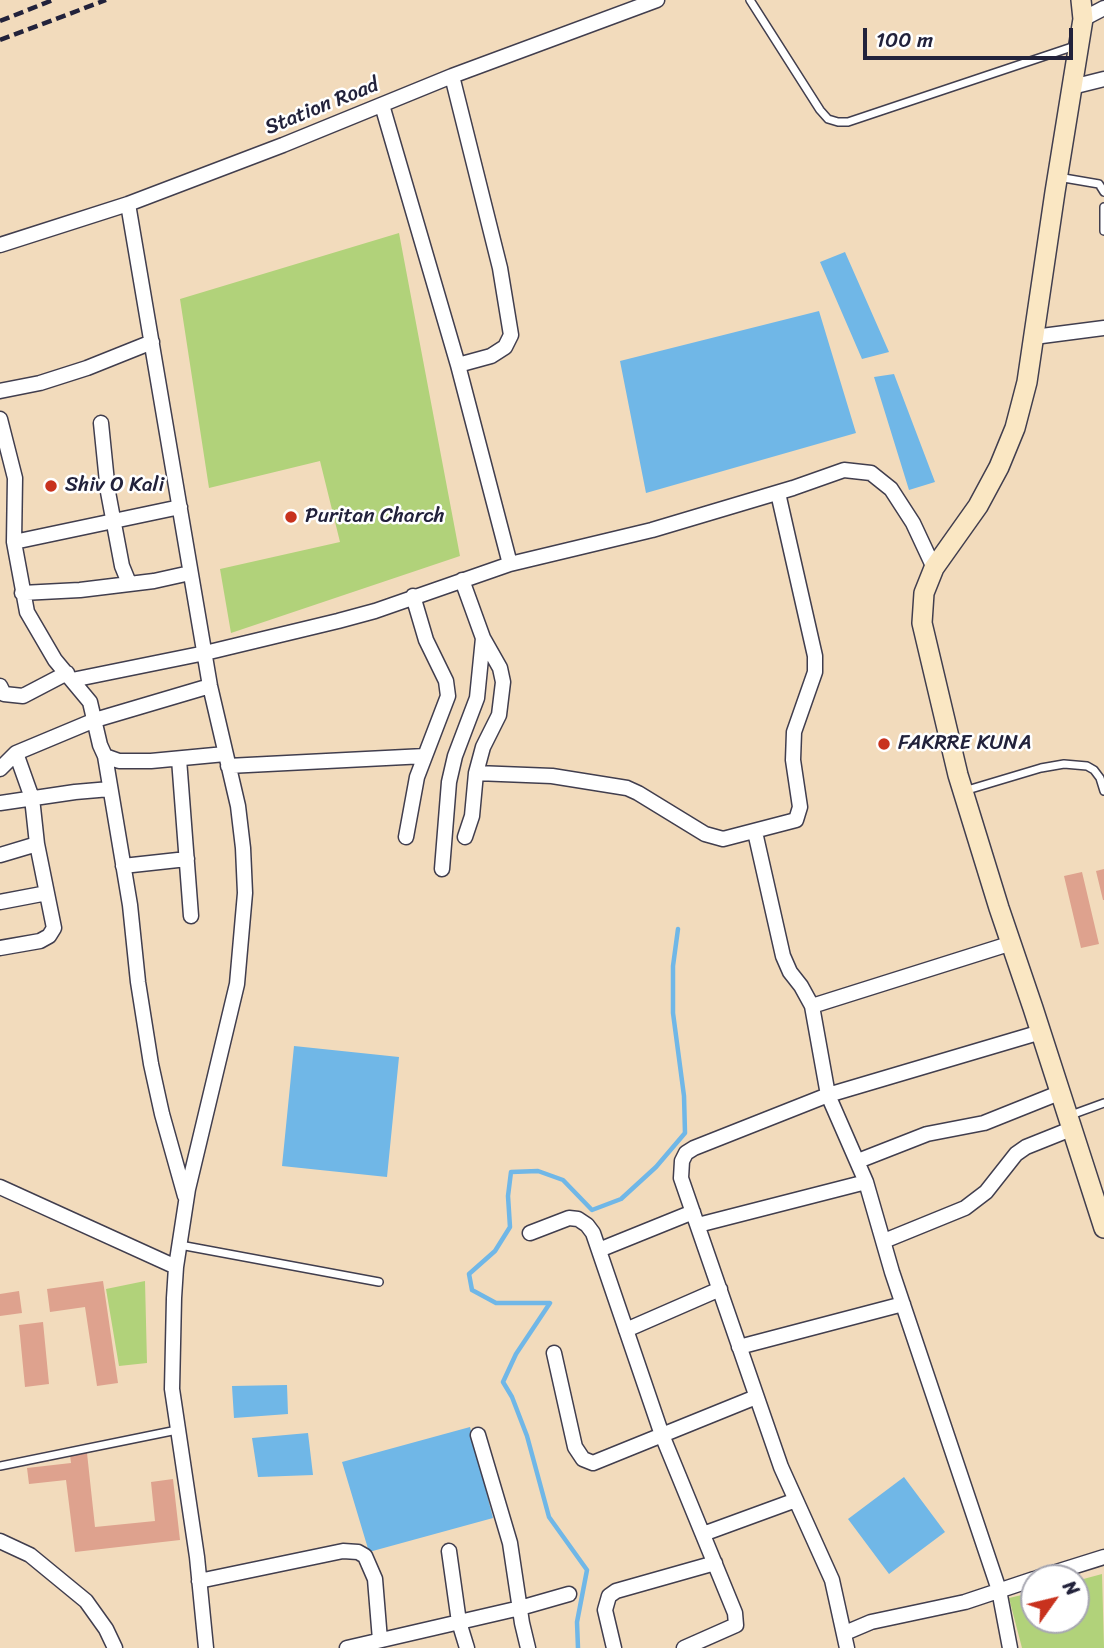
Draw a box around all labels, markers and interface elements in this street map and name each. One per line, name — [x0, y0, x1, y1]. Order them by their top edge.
scale bar — [866, 14, 1076, 58]
text: 100 m — [876, 21, 933, 59]
street label: Station Road — [262, 73, 382, 141]
place label: Shiv O Kali — [65, 473, 164, 499]
marker: Shiv O Kali — [43, 478, 59, 494]
place label: Puritan Charch — [305, 504, 445, 530]
marker: Puritan Charch — [283, 509, 299, 525]
place label: FAKRRE KUNA — [898, 731, 1032, 757]
marker: FAKRRE KUNA — [876, 736, 892, 752]
north arrow — [1020, 1564, 1090, 1634]
text: N — [1054, 1573, 1089, 1603]

